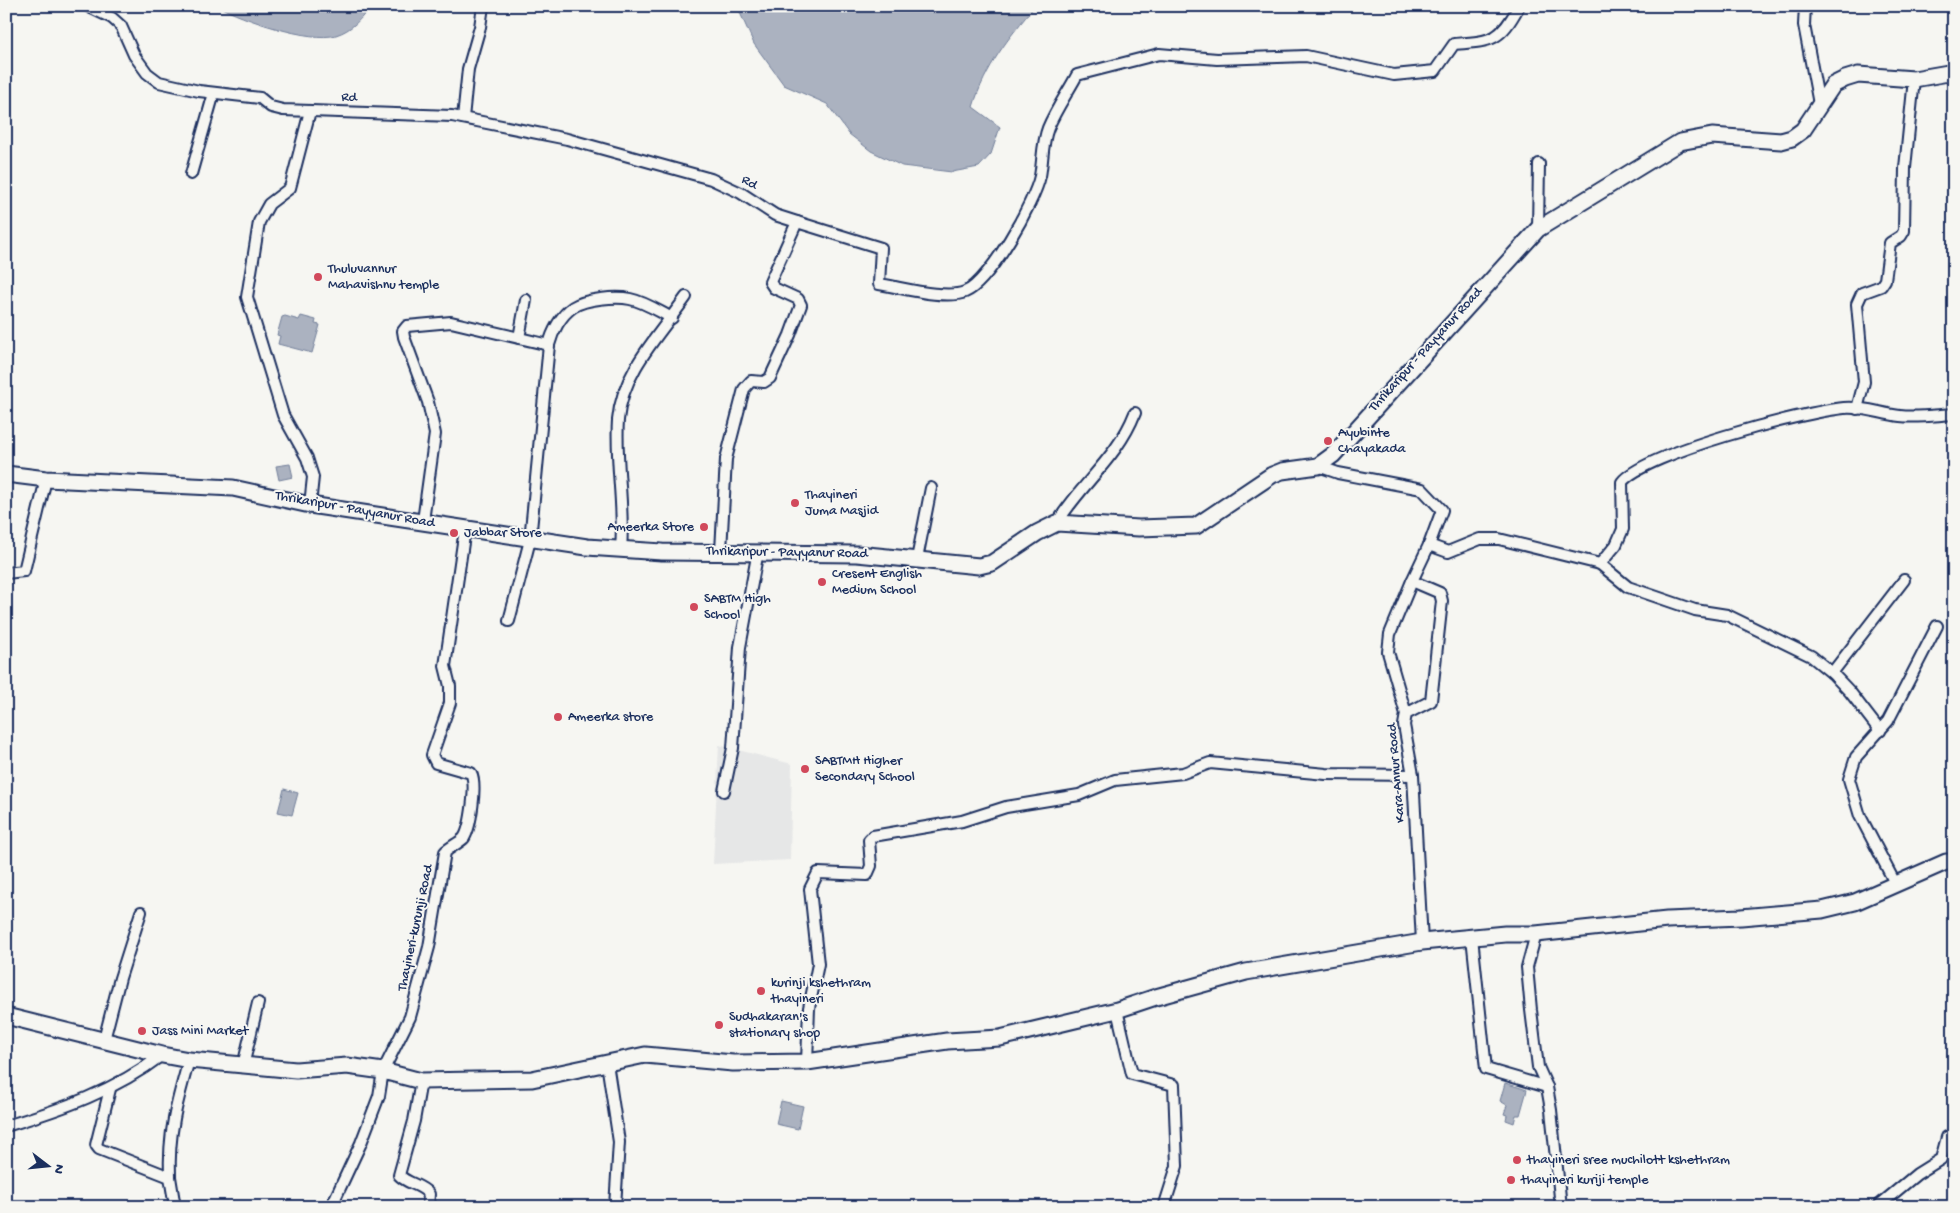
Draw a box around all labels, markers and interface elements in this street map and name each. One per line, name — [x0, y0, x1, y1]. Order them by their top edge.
street label: Rd — [341, 89, 359, 107]
street label: Rd — [738, 172, 762, 195]
place label: Thuluvannur Mahavishnu temple — [327, 261, 440, 294]
marker: Thuluvannur Mahavishnu temple — [312, 271, 324, 283]
street label: Thrikaripur - Payyanur Road — [1365, 283, 1488, 416]
place label: Ayubinte Chayakada — [1338, 425, 1407, 458]
marker: Ayubinte Chayakada — [1322, 435, 1334, 447]
street label: Thrikaripur - Payyanur Road — [273, 487, 438, 533]
place label: Thayineri Juma Masjid — [804, 487, 880, 520]
marker: Thayineri Juma Masjid — [789, 497, 801, 509]
place label: Ameerka Store — [607, 519, 695, 536]
marker: Ameerka Store — [698, 521, 710, 533]
place label: Jabbar Store — [464, 525, 542, 542]
marker: Jabbar Store — [448, 527, 460, 539]
street label: Thrikaripur - Payyanur Road — [705, 543, 870, 563]
place label: Cresent English Medium School — [832, 566, 922, 599]
marker: Cresent English Medium School — [816, 576, 828, 588]
place label: SABTM High School — [704, 591, 771, 624]
marker: SABTM High School — [688, 601, 700, 613]
place label: Ameerka store — [568, 709, 654, 726]
marker: Ameerka store — [552, 711, 564, 723]
street label: Kara-Annur Road — [1384, 721, 1410, 823]
place label: SABTMH Higher Secondary School — [815, 753, 915, 786]
marker: SABTMH Higher Secondary School — [799, 763, 811, 775]
street label: Thayineri-kurunji Road — [394, 861, 438, 994]
place label: kurinji kshethram thayineri — [770, 975, 871, 1008]
marker: kurinji kshethram thayineri — [755, 985, 767, 997]
place label: Sudhakaran's stationary shop — [729, 1009, 820, 1042]
marker: Sudhakaran's stationary shop — [713, 1019, 725, 1031]
place label: Jass Mini Market — [152, 1023, 249, 1040]
marker: Jass Mini Market — [136, 1025, 148, 1037]
north arrow — [22, 1140, 72, 1190]
place label: thayineri sree muchilott kshethram — [1526, 1152, 1730, 1169]
marker: thayineri sree muchilott kshethram — [1511, 1154, 1523, 1166]
text: N — [49, 1162, 68, 1176]
place label: thayineri kuriji temple — [1520, 1172, 1649, 1189]
marker: thayineri kuriji temple — [1505, 1174, 1517, 1186]

